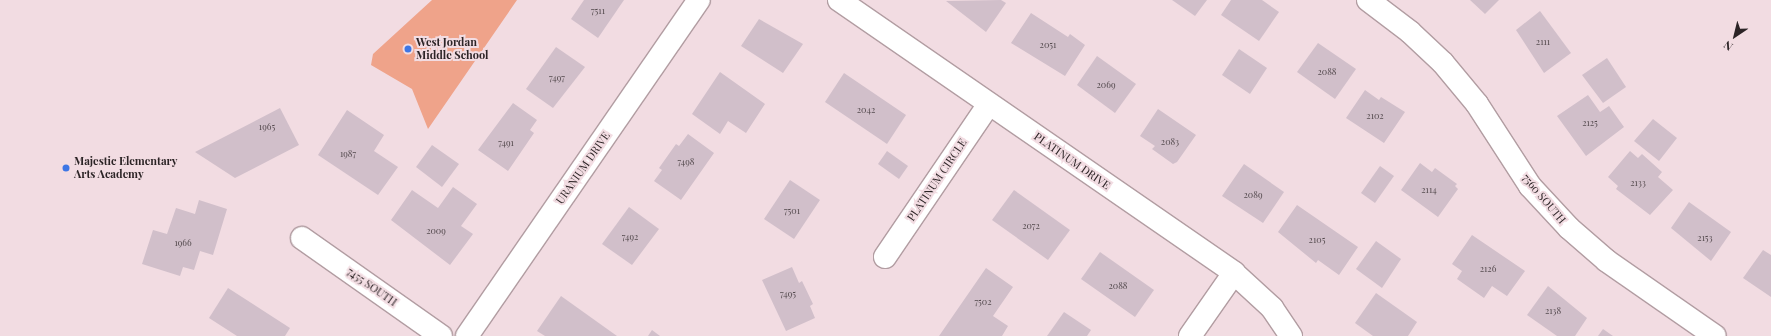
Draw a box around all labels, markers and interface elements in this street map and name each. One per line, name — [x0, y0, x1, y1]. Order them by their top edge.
house number: 7511 — [591, 5, 605, 15]
north arrow — [1715, 16, 1755, 56]
place label: West Jordan Middle School — [416, 36, 489, 62]
house number: 2111 — [1536, 36, 1550, 46]
text: N — [1720, 38, 1735, 55]
house number: 2051 — [1040, 39, 1056, 49]
marker: West Jordan Middle School — [403, 44, 413, 54]
house number: 2088 — [1317, 66, 1337, 76]
house number: 7497 — [549, 72, 565, 82]
house number: 2069 — [1097, 79, 1115, 89]
house number: 2042 — [857, 104, 875, 114]
house number: 2102 — [1366, 110, 1384, 120]
house number: 2125 — [1582, 117, 1598, 127]
house number: 1965 — [259, 121, 275, 131]
street label: URANIUM DRIVE — [553, 129, 613, 207]
street label: PLATINUM DRIVE — [1031, 130, 1113, 192]
street label: PLATINUM CIRCLE — [905, 136, 969, 224]
house number: 2083 — [1161, 136, 1179, 146]
house number: 7491 — [498, 137, 514, 147]
house number: 1987 — [340, 148, 356, 158]
place label: Majestic Elementary Arts Academy — [74, 155, 177, 181]
house number: 7498 — [677, 156, 695, 166]
marker: Majestic Elementary Arts Academy — [61, 163, 71, 173]
street label: 7560 SOUTH — [1519, 171, 1569, 227]
house number: 2133 — [1630, 177, 1646, 187]
house number: 2114 — [1421, 184, 1437, 194]
house number: 2089 — [1244, 189, 1262, 199]
house number: 7501 — [784, 205, 800, 215]
house number: 2072 — [1022, 220, 1040, 230]
house number: 2009 — [426, 225, 446, 235]
house number: 7492 — [622, 231, 638, 241]
house number: 2153 — [1697, 232, 1713, 242]
house number: 2105 — [1309, 234, 1325, 244]
house number: 1966 — [174, 237, 192, 247]
house number: 2126 — [1480, 263, 1496, 273]
street label: 7455 SOUTH — [344, 265, 400, 309]
house number: 2088 — [1108, 280, 1128, 290]
house number: 7495 — [780, 288, 796, 298]
house number: 7502 — [974, 296, 992, 306]
house number: 2138 — [1545, 305, 1561, 315]

